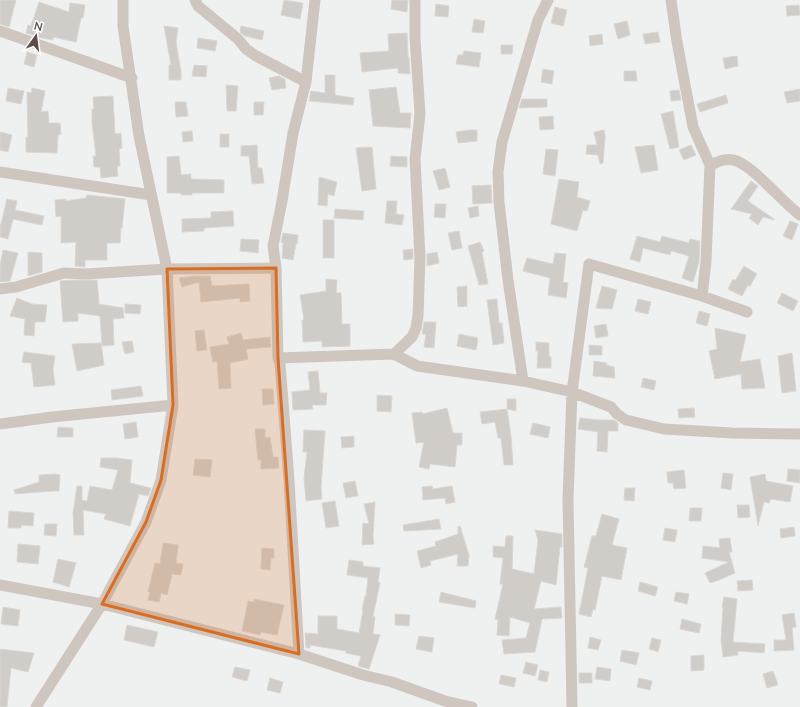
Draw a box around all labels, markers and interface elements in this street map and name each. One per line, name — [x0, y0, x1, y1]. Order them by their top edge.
north arrow — [16, 16, 56, 56]
text: N — [33, 18, 44, 33]

